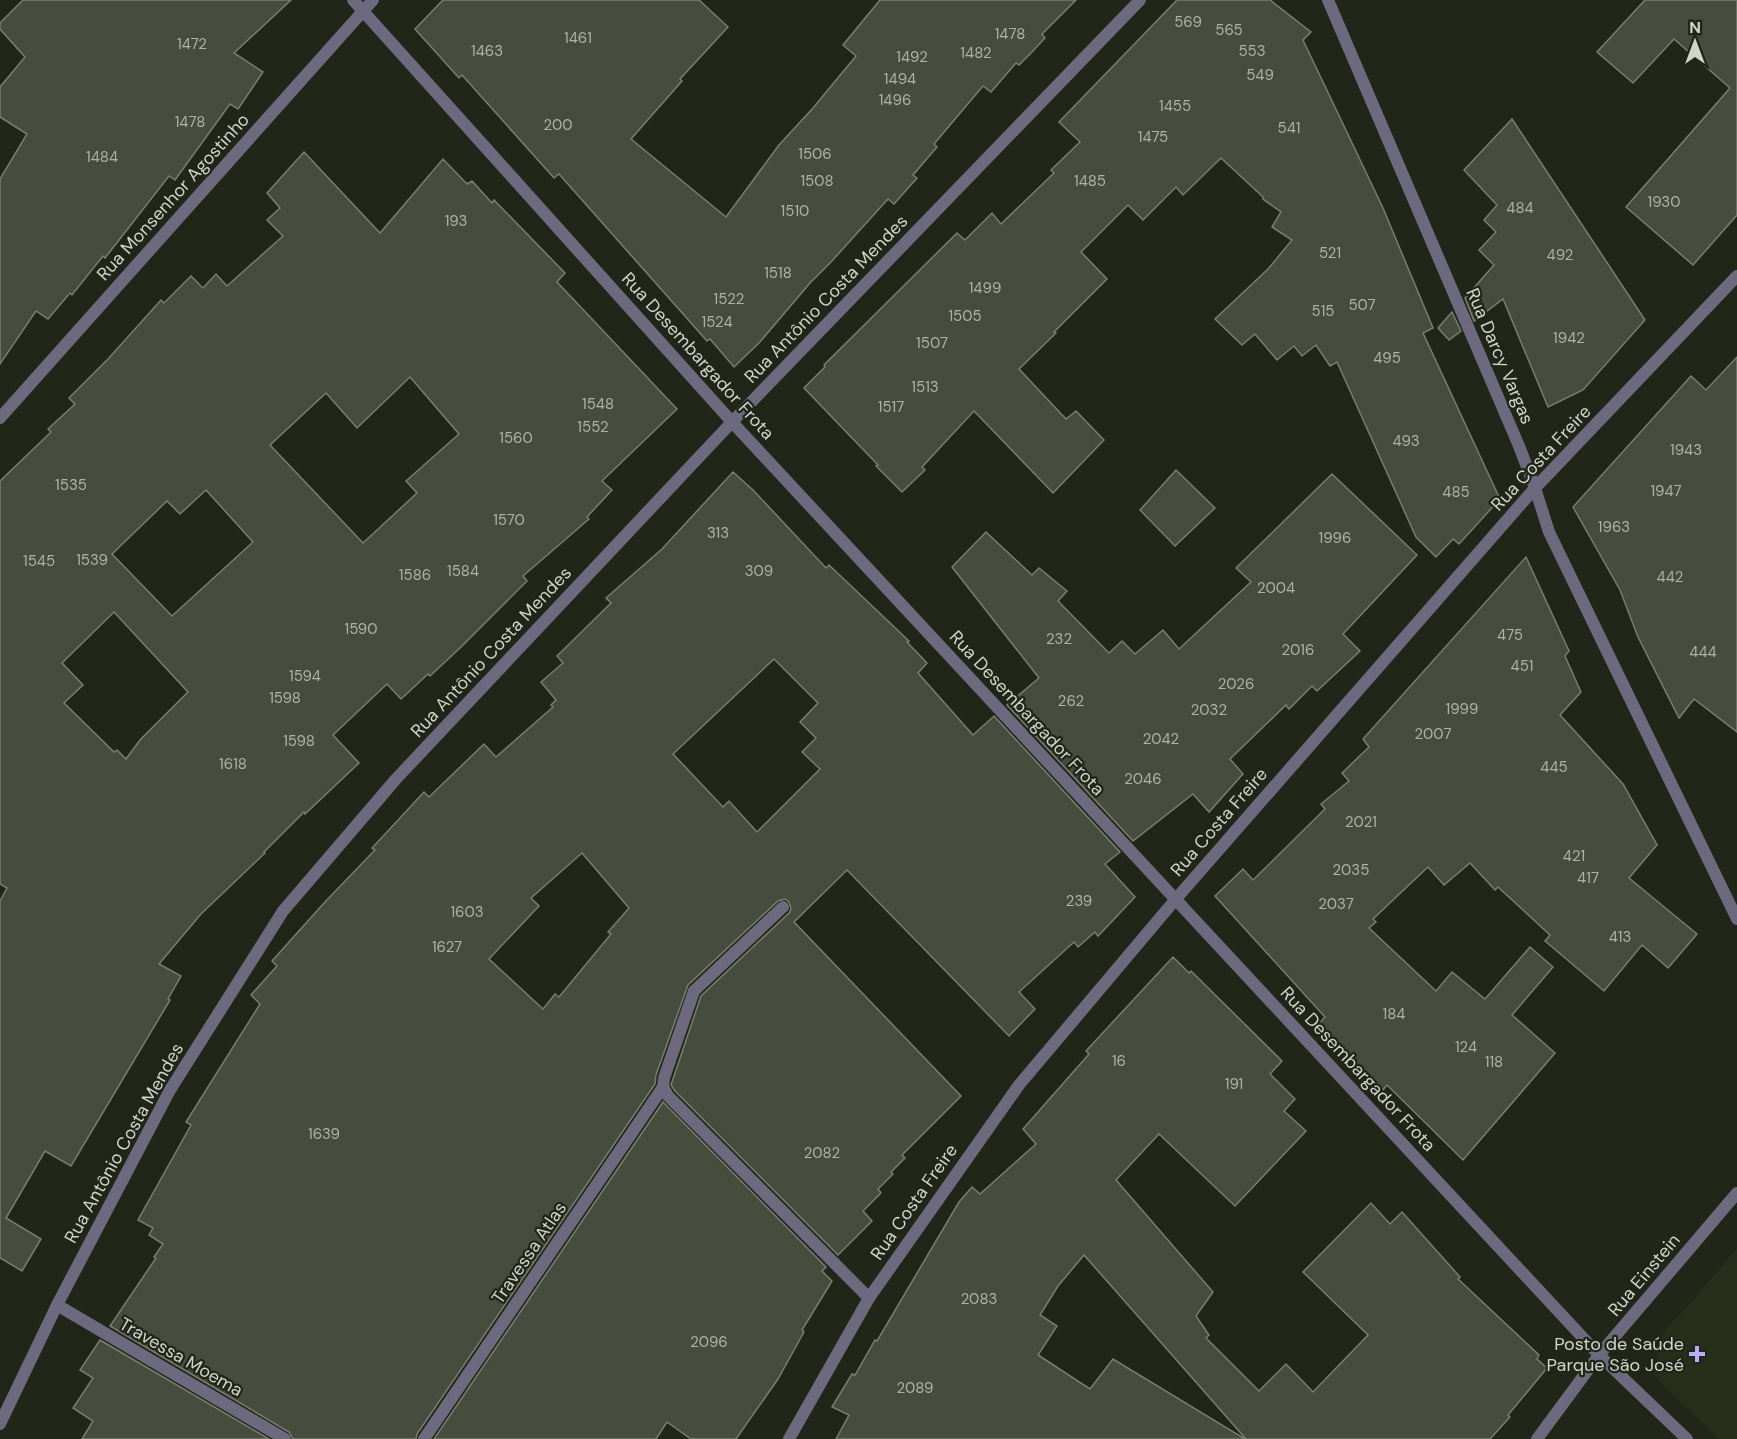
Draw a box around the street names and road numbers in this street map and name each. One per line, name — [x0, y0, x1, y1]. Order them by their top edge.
street label: Rua Monsenhor Agostinho — [91, 108, 255, 286]
street label: Rua Antônio Costa Mendes — [739, 210, 913, 388]
street label: Rua Desembargador Frota — [616, 267, 780, 445]
street label: Rua Darcy Vargas — [1461, 284, 1539, 428]
street label: Rua Costa Freire — [1486, 400, 1596, 516]
street label: Rua Antônio Costa Mendes — [405, 561, 577, 743]
street label: Rua Desembargador Frota — [944, 625, 1110, 801]
street label: Rua Costa Freire — [1165, 763, 1273, 881]
street label: Rua Desembargador Frota — [1275, 981, 1441, 1157]
street label: Rua Antônio Costa Mendes — [59, 1039, 189, 1247]
street label: Rua Costa Freire — [865, 1139, 963, 1265]
street label: Travessa Atlas — [486, 1197, 572, 1309]
street label: Rua Einstein — [1602, 1229, 1686, 1321]
street label: Travessa Moema — [115, 1312, 247, 1402]

